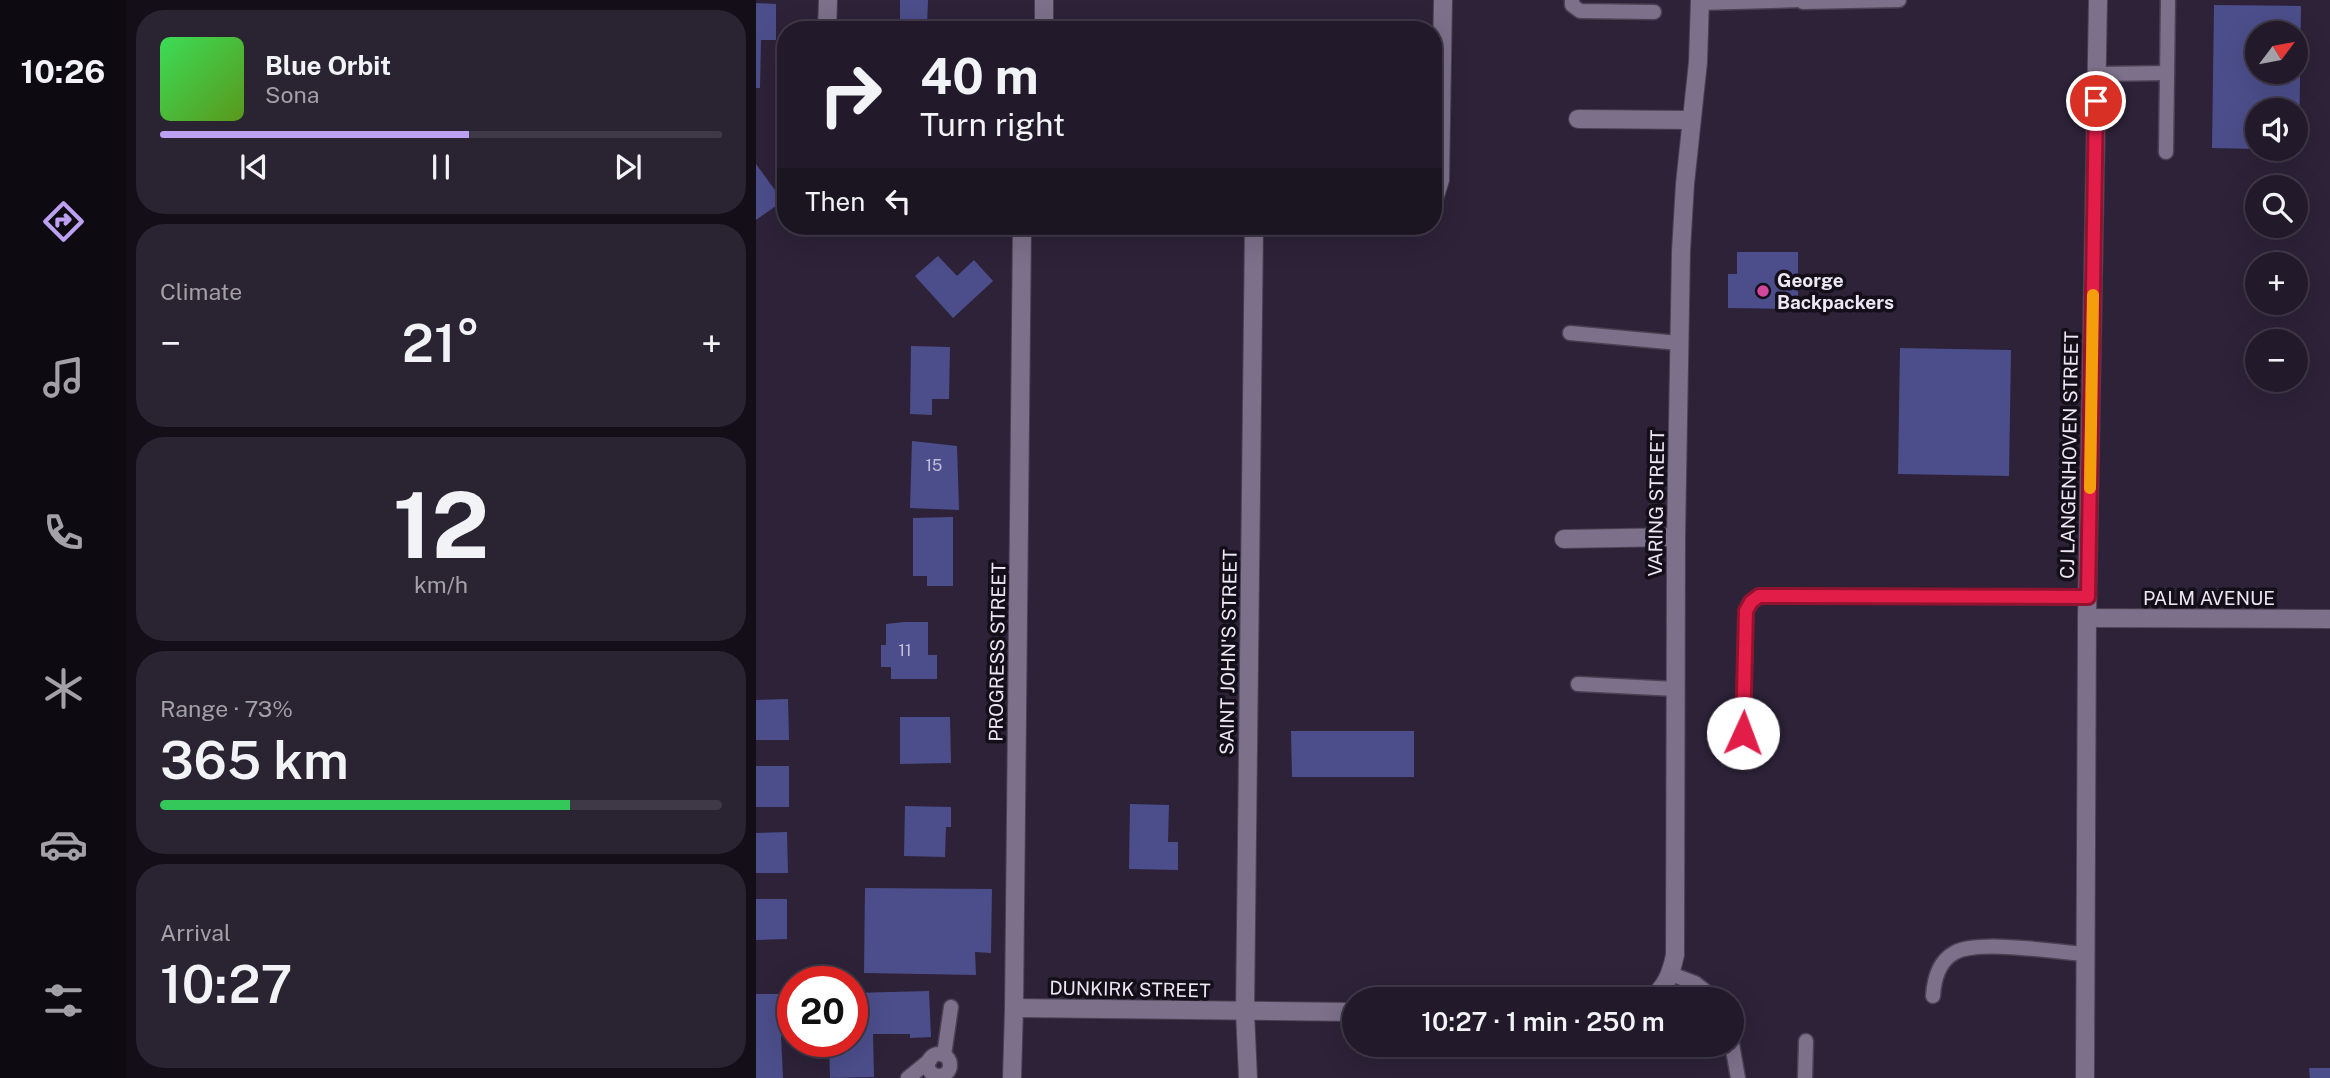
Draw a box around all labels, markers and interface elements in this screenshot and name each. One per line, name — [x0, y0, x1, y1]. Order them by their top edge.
north arrow — [2245, 21, 2308, 84]
map controls — [2245, 21, 2308, 392]
text: 40 m — [920, 47, 1039, 105]
icon: right — [805, 49, 896, 140]
text: Blue Orbit — [265, 50, 391, 81]
text: 10:26 — [20, 53, 106, 90]
pin — [2066, 71, 2126, 131]
text: Sona — [265, 81, 319, 108]
icon: arrive — [2077, 82, 2115, 120]
button: sound — [2245, 98, 2308, 161]
text: Turn right — [920, 106, 1065, 143]
icon: previous — [235, 148, 273, 186]
icon: pause — [422, 148, 460, 186]
icon: next — [609, 148, 647, 186]
button: search — [2245, 175, 2308, 238]
icon: left — [879, 182, 917, 220]
text: Then — [805, 186, 865, 217]
icon: directions — [39, 197, 88, 246]
button: + — [2245, 252, 2308, 315]
place label: George Backpackers — [1777, 269, 1894, 313]
text: Climate — [160, 278, 242, 305]
marker: George Backpackers — [1755, 283, 1771, 299]
text: 21° — [402, 313, 480, 374]
text: − — [160, 321, 181, 366]
text: + — [701, 321, 722, 366]
button: − — [2245, 329, 2308, 392]
street label: CJ LANGENHOVEN STREET — [2056, 331, 2082, 579]
icon: music — [39, 353, 88, 402]
street label: VARING STREET — [1644, 429, 1668, 577]
house number: 15 — [926, 456, 942, 475]
text: 12 — [393, 472, 489, 578]
icon: phone — [39, 508, 88, 557]
street label: SAINT JOHN'S STREET — [1215, 549, 1241, 755]
street label: PROGRESS STREET — [984, 562, 1010, 742]
text: km/h — [414, 571, 468, 598]
street label: PALM AVENUE — [2143, 587, 2275, 609]
house number: 11 — [898, 641, 912, 660]
icon: climate — [39, 664, 88, 713]
text: Range · 73% — [160, 695, 293, 722]
position arrow — [1706, 696, 1780, 770]
text: 365 km — [160, 730, 349, 791]
icon: car — [39, 820, 88, 869]
text: Arrival — [160, 919, 231, 946]
text: 10:27 — [160, 954, 293, 1015]
speed limit sign: 20 — [777, 966, 868, 1057]
icon: filters — [39, 976, 88, 1025]
street label: DUNKIRK STREET — [1049, 977, 1211, 1001]
text: 10:27 · 1 min · 250 m — [1421, 1006, 1665, 1037]

